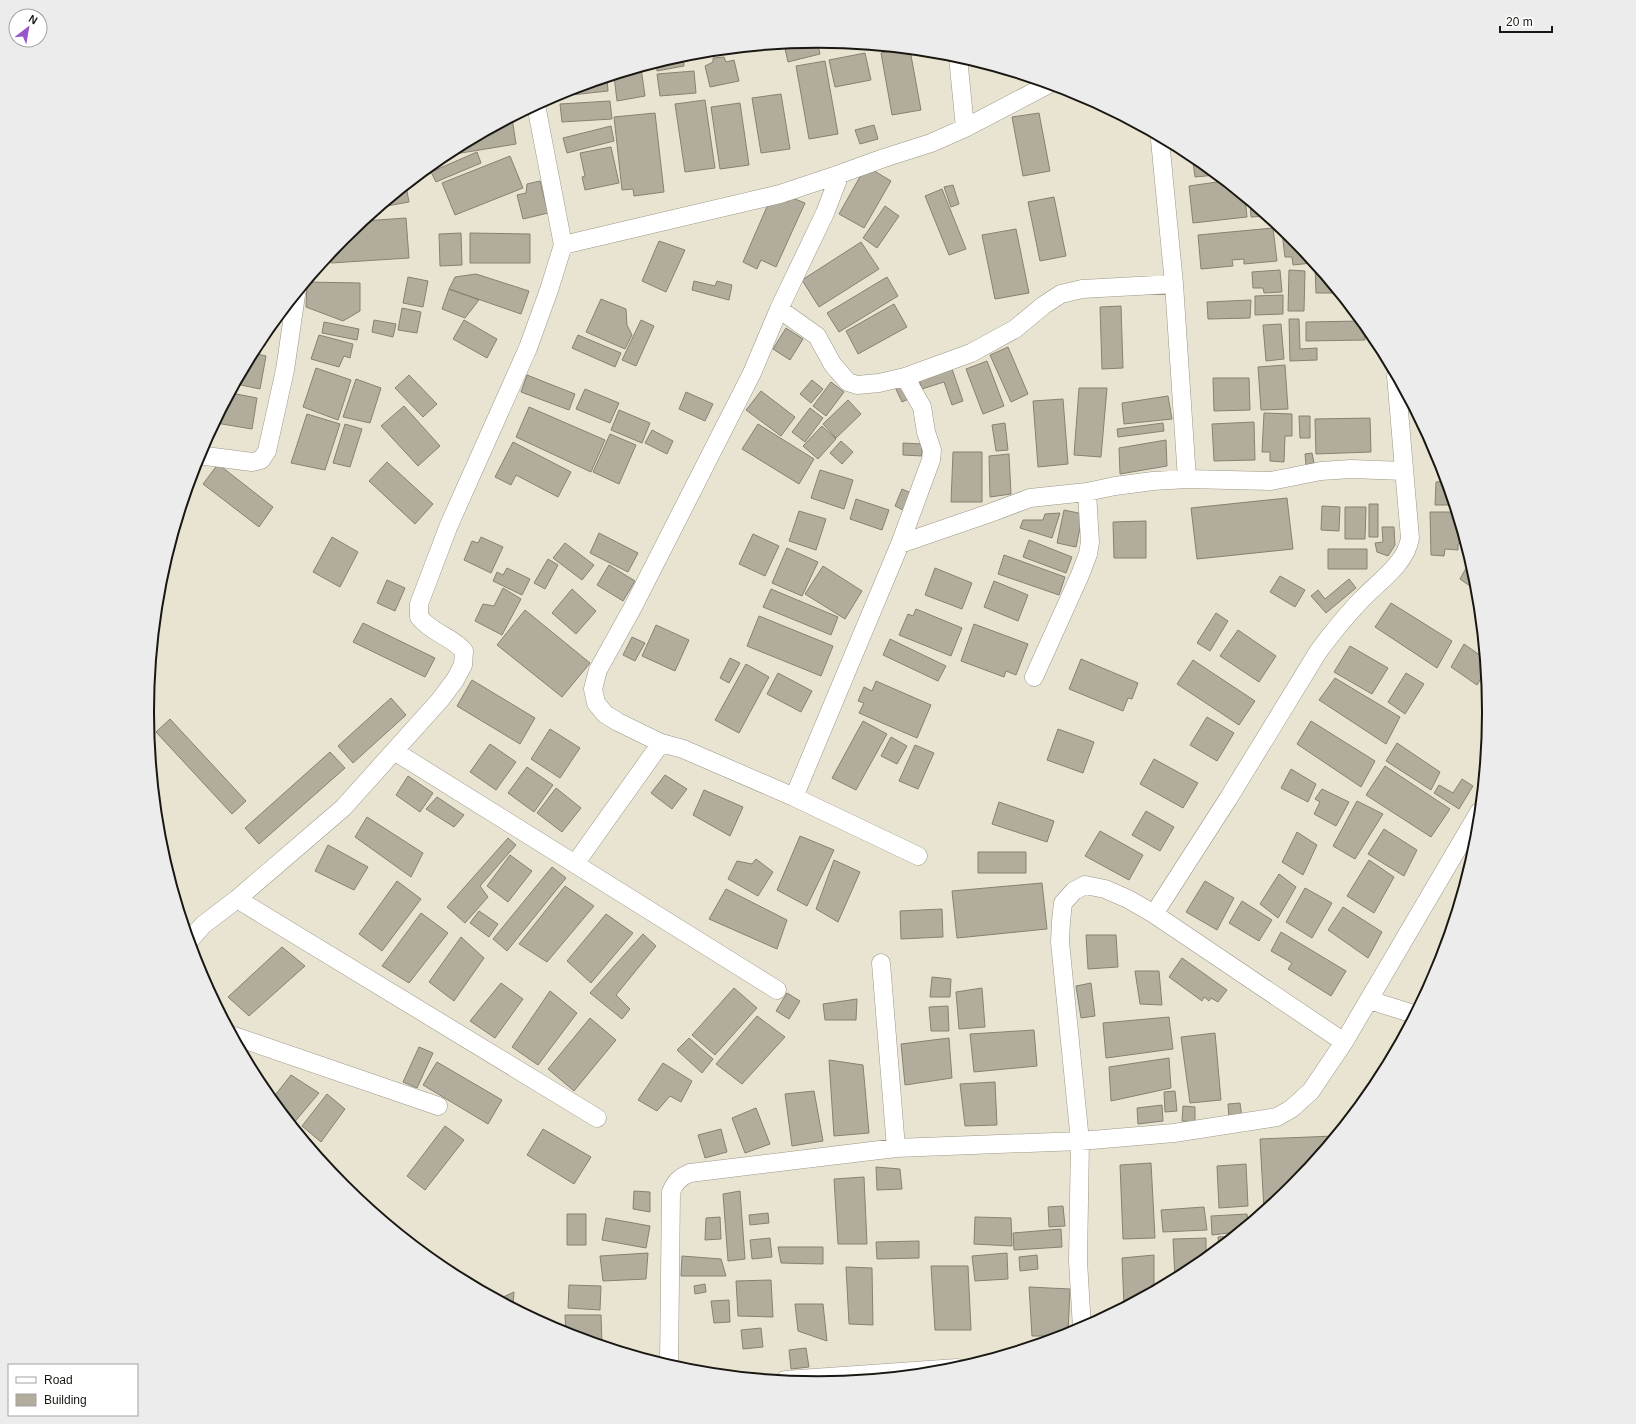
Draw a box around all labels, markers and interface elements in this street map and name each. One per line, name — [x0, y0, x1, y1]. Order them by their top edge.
north arrow — [8, 8, 48, 48]
scale bar — [1500, 8, 1552, 34]
text: N — [27, 12, 40, 27]
text: 20 m — [1506, 15, 1533, 29]
legend — [8, 1364, 138, 1416]
text: Road — [44, 1373, 73, 1387]
text: Building — [44, 1393, 87, 1407]

